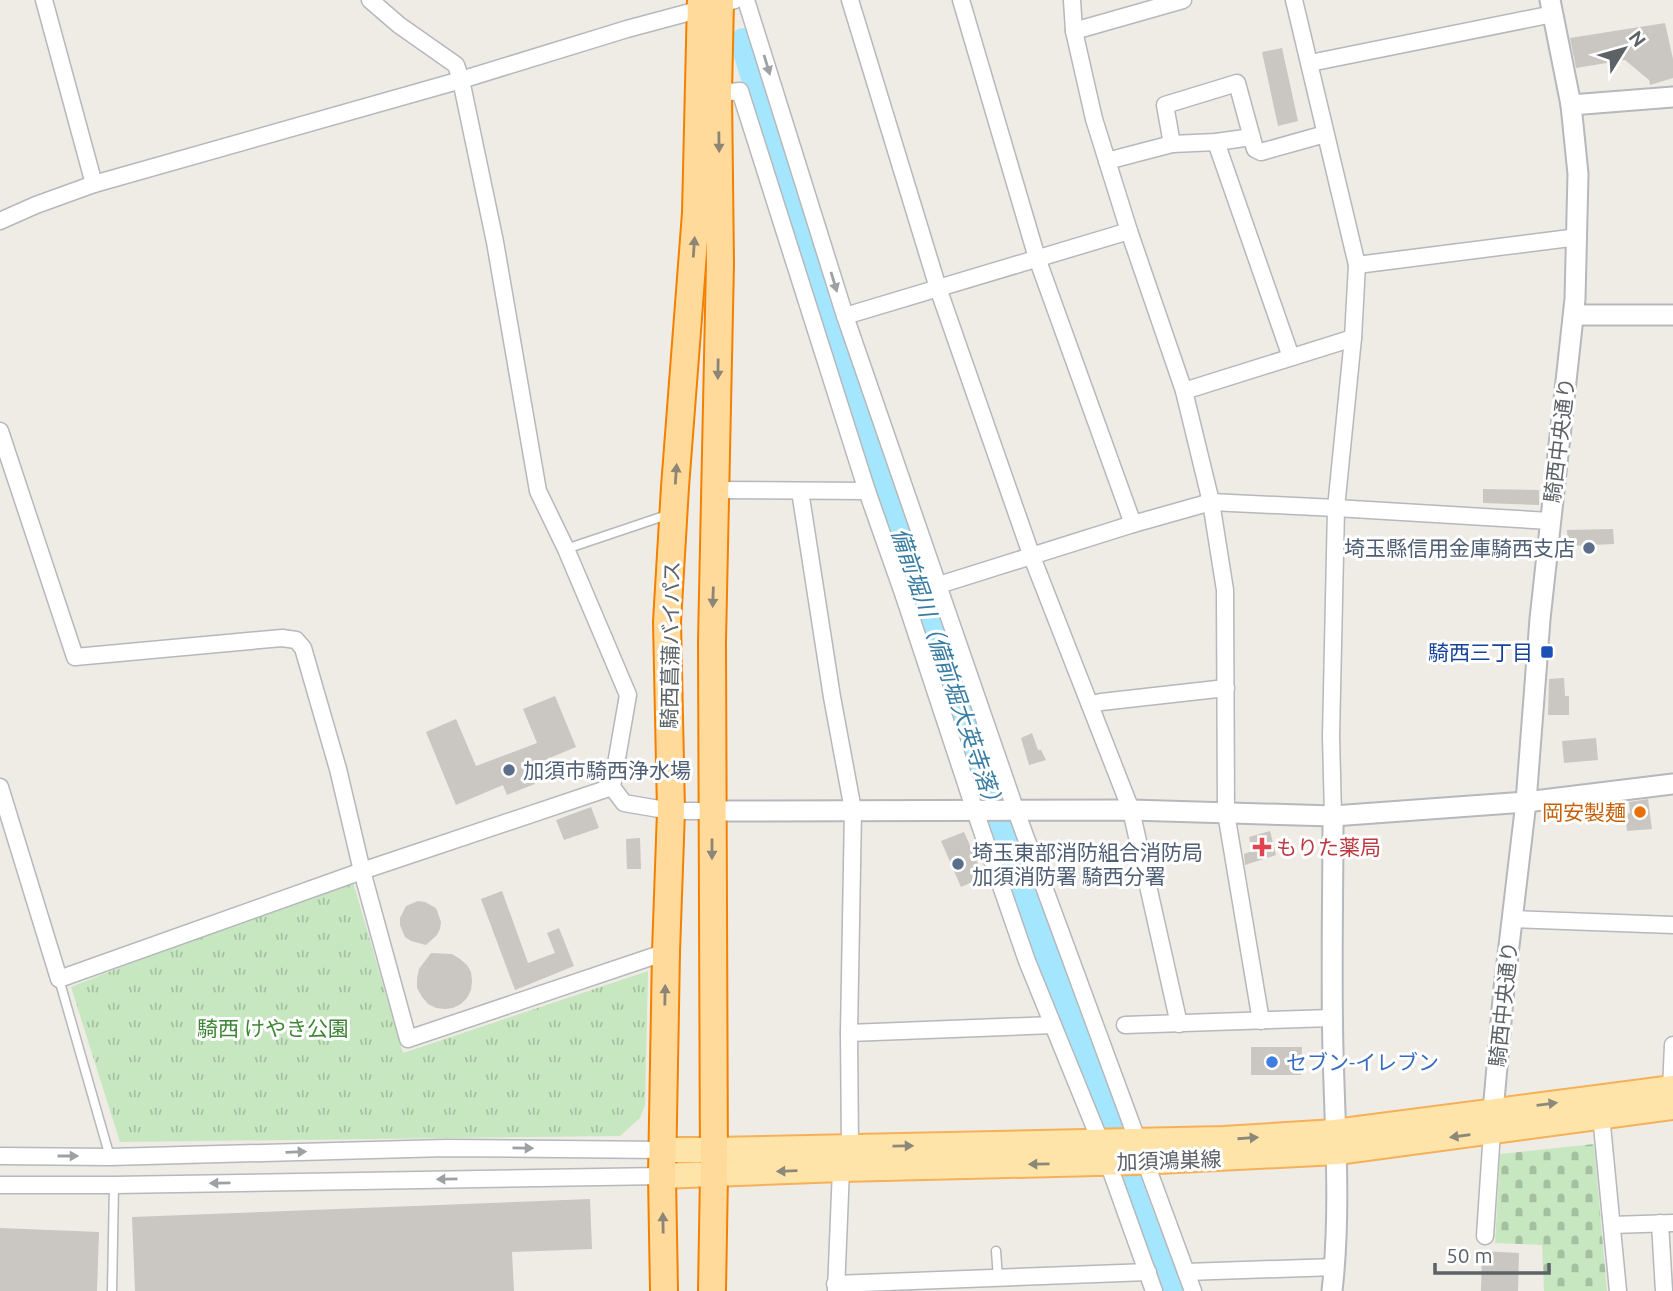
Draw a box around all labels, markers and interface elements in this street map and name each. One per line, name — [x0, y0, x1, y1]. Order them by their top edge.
north arrow — [1589, 14, 1659, 84]
text: N — [1625, 26, 1651, 51]
one-way arrow — [762, 55, 772, 76]
one-way arrow — [713, 131, 725, 153]
one-way arrow — [689, 236, 700, 258]
one-way arrow — [830, 272, 840, 293]
one-way arrow — [713, 358, 724, 380]
street label: 騎西中央通り — [1539, 376, 1579, 504]
one-way arrow — [671, 463, 682, 485]
water label: 備前堀川（備前堀大英寺落） — [888, 525, 1008, 815]
place label: 埼玉縣信用金庫騎西支店 — [1344, 536, 1575, 560]
marker: 埼玉縣信用金庫騎西支店 — [1581, 540, 1597, 556]
street label: 騎西菖蒲バイパス — [657, 561, 683, 729]
one-way arrow — [708, 586, 719, 608]
place label: 騎西三丁目 — [1428, 640, 1533, 664]
marker: 騎西三丁目 — [1539, 644, 1555, 660]
place label: 加須市騎西浄水場 — [523, 758, 691, 782]
marker: 加須市騎西浄水場 — [501, 762, 517, 778]
place label: 岡安製麺 — [1542, 800, 1626, 824]
marker: 岡安製麺 — [1632, 804, 1648, 820]
place label: もりた薬局 — [1276, 835, 1381, 859]
one-way arrow — [706, 838, 718, 860]
marker: もりた薬局 — [1254, 839, 1270, 855]
place label: 埼玉東部消防組合消防局 加須消防署 騎西分署 — [972, 840, 1203, 888]
marker: 埼玉東部消防組合消防局 加須消防署 騎西分署 — [950, 856, 966, 872]
street label: 騎西中央通り — [1484, 940, 1522, 1068]
one-way arrow — [660, 984, 671, 1006]
park label: 騎西 けやき公園 — [197, 1016, 349, 1040]
place label: セブン-イレブン — [1286, 1050, 1439, 1074]
marker: セブン-イレブン — [1264, 1054, 1280, 1070]
one-way arrow — [1536, 1098, 1558, 1109]
one-way arrow — [1449, 1130, 1471, 1141]
one-way arrow — [1237, 1132, 1259, 1143]
one-way arrow — [892, 1140, 914, 1152]
one-way arrow — [512, 1142, 534, 1154]
one-way arrow — [285, 1146, 307, 1157]
street label: 加須鴻巣線 — [1116, 1146, 1222, 1174]
one-way arrow — [57, 1150, 79, 1162]
one-way arrow — [1028, 1158, 1050, 1169]
one-way arrow — [776, 1165, 798, 1176]
one-way arrow — [436, 1173, 458, 1184]
one-way arrow — [208, 1177, 230, 1189]
one-way arrow — [657, 1212, 669, 1234]
scale bar — [1435, 1232, 1549, 1276]
text: 50 m — [1446, 1243, 1493, 1267]

